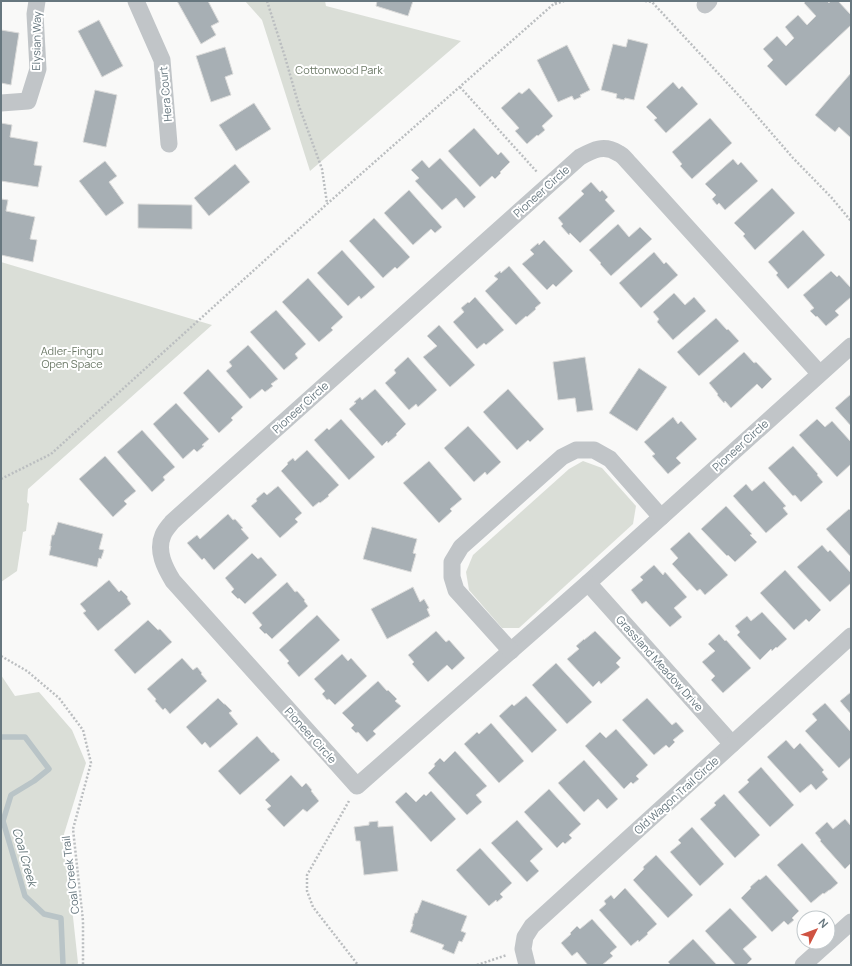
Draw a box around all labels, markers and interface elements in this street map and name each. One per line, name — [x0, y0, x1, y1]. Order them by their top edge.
street label: Elysian Way — [28, 11, 44, 71]
park label: Cottonwood Park — [295, 62, 383, 77]
street label: Hera Court — [155, 66, 175, 122]
street label: Pioneer Circle — [510, 161, 573, 220]
park label: Adler-Fingru Open Space — [41, 343, 103, 371]
street label: Pioneer Circle — [269, 377, 332, 436]
street label: Pioneer Circle — [709, 415, 772, 474]
street label: Grassland Meadow Drive — [613, 612, 707, 714]
street label: Pioneer Circle — [282, 704, 341, 767]
street label: Old Wagon Trail Circle — [630, 752, 722, 837]
water label: Coal Creek — [9, 826, 42, 890]
street label: Coal Creek Trail — [58, 835, 82, 915]
north arrow — [796, 910, 836, 950]
text: N — [816, 915, 832, 931]

